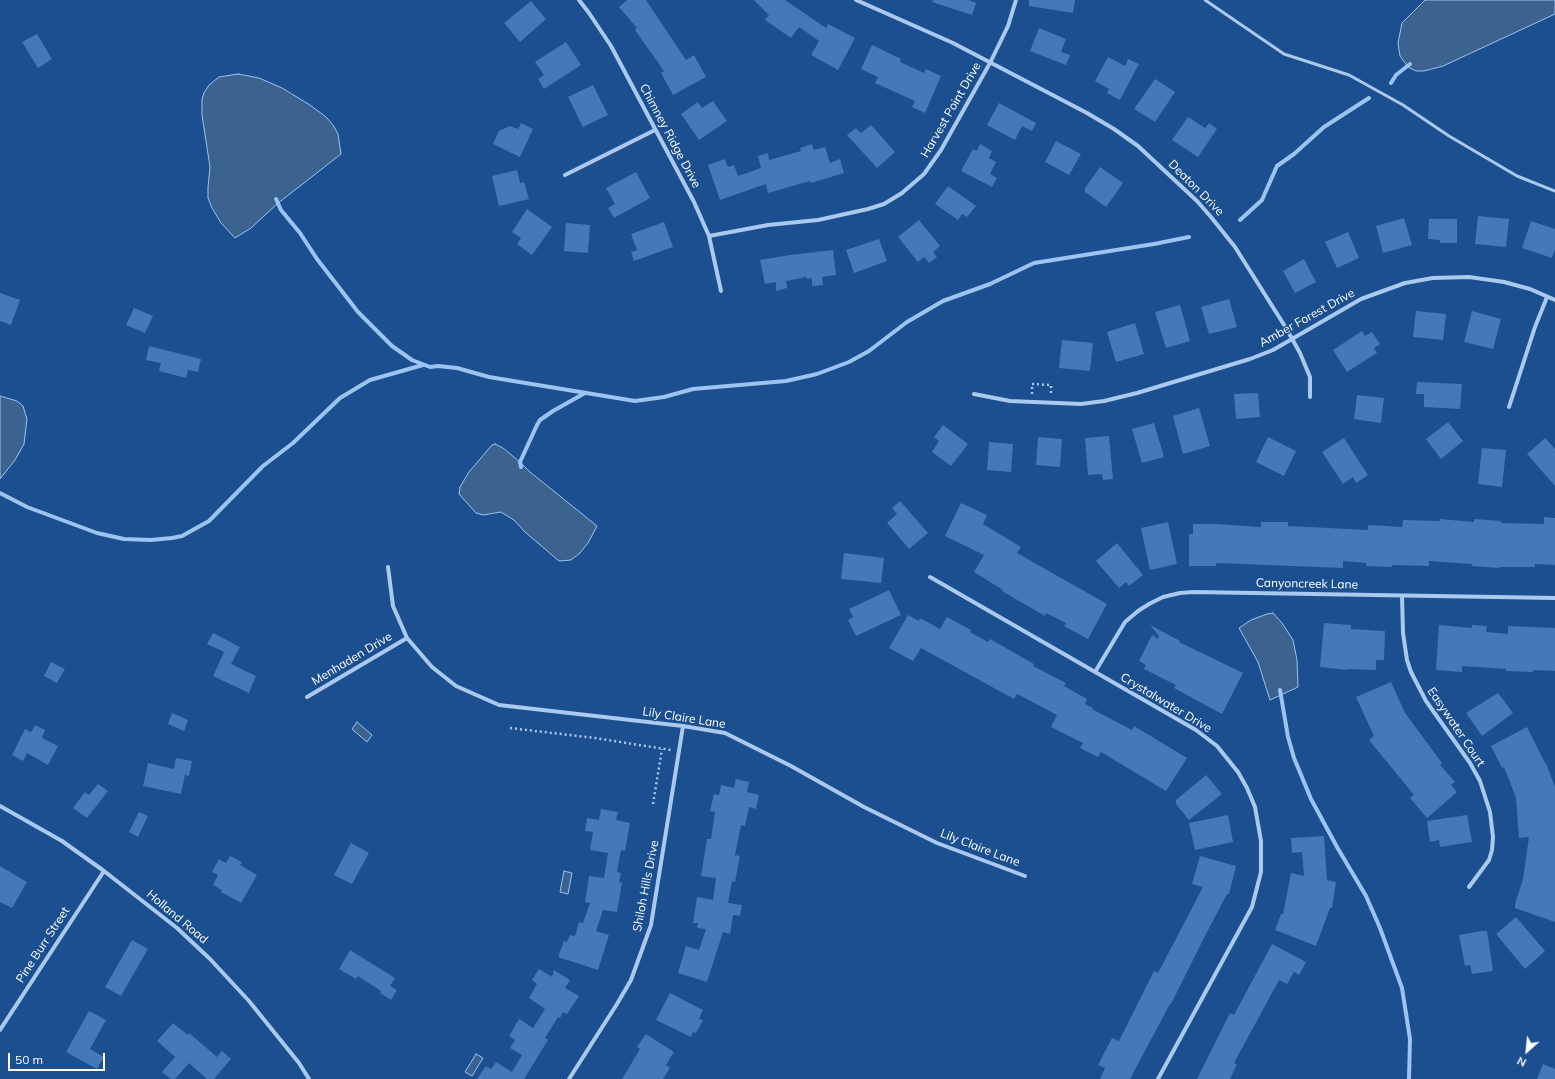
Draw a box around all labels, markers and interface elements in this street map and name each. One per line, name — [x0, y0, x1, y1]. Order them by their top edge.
street label: Harvest Point Drive — [918, 60, 984, 160]
street label: Chimney Ridge Drive — [636, 81, 704, 191]
street label: Deaton Drive — [1165, 157, 1227, 219]
street label: Amber Forest Drive — [1257, 286, 1357, 350]
street label: Canyoncreek Lane — [1256, 576, 1358, 592]
street label: Menhaden Drive — [309, 629, 395, 689]
street label: Crystalwater Drive — [1118, 670, 1214, 736]
street label: Easywater Court — [1424, 685, 1488, 769]
street label: Lily Claire Lane — [641, 704, 727, 732]
street label: Lily Claire Lane — [938, 826, 1022, 870]
street label: Shiloh Hills Drive — [630, 839, 662, 933]
street label: Holland Road — [143, 887, 211, 947]
street label: Pine Burr Street — [13, 904, 73, 986]
north arrow — [1507, 1031, 1547, 1071]
scale bar — [10, 1045, 107, 1071]
text: 50 m — [15, 1052, 43, 1067]
text: N — [1515, 1054, 1528, 1070]

